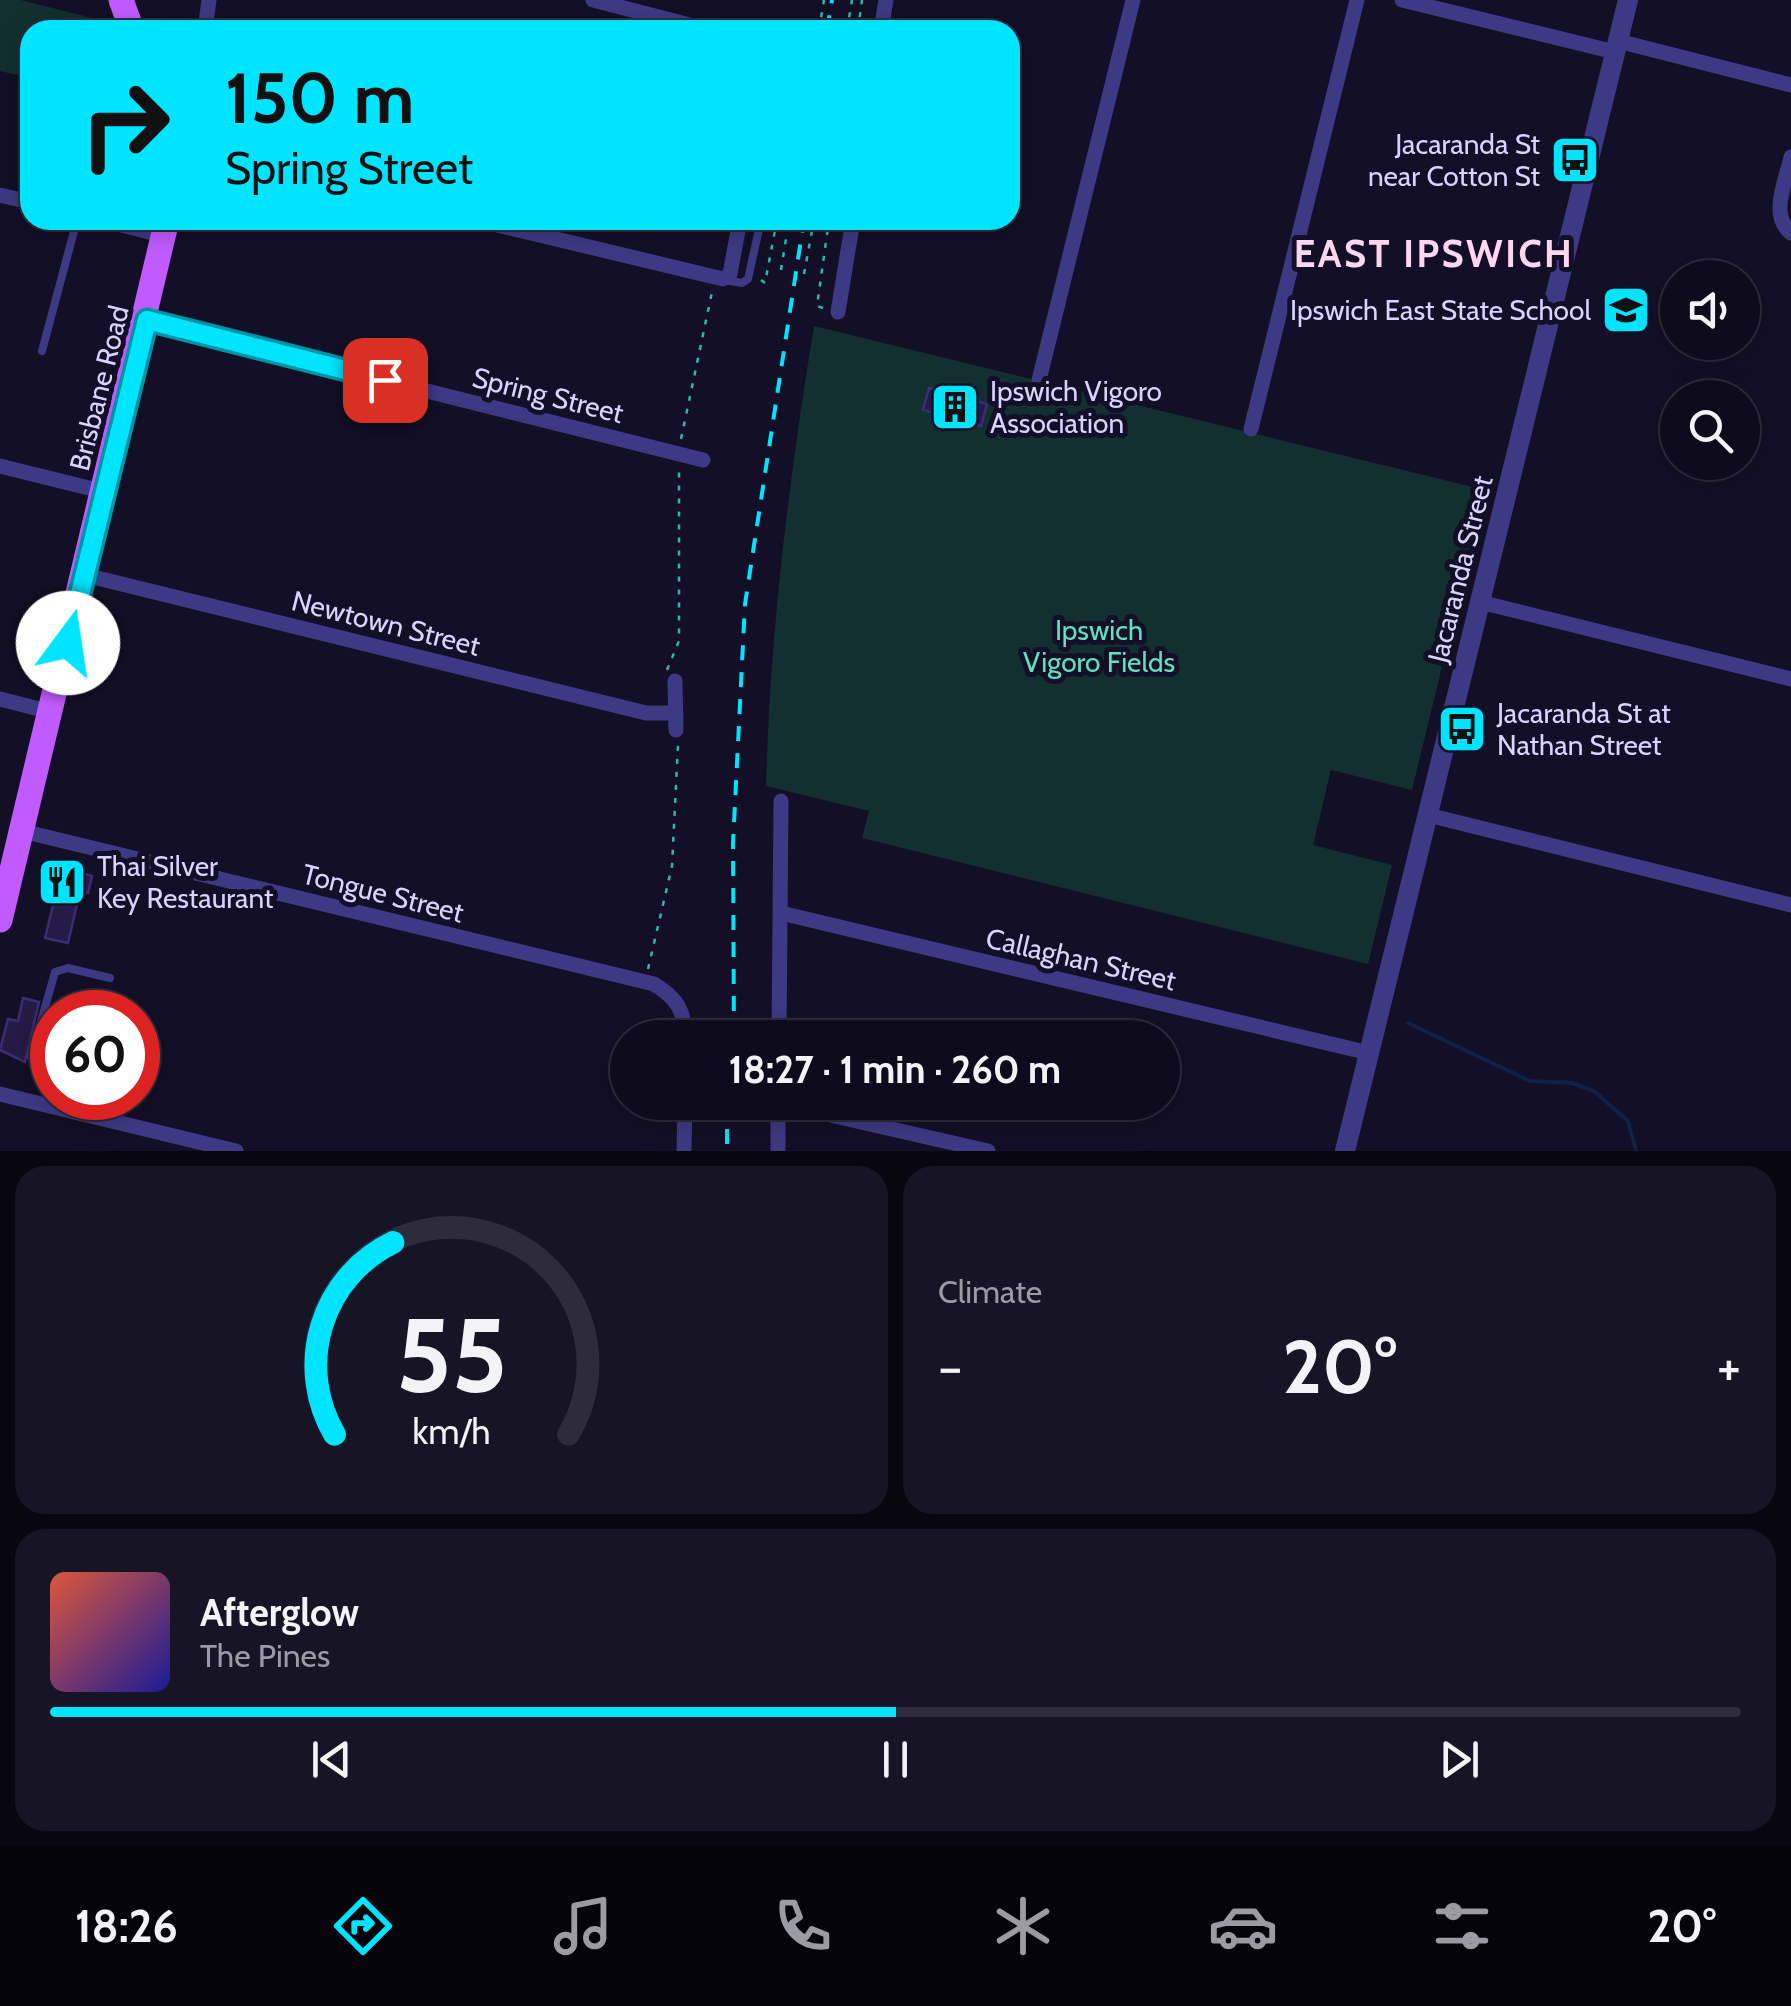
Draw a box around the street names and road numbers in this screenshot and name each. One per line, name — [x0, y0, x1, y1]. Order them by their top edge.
street label: Brisbane Road — [62, 302, 136, 474]
street label: Spring Street — [469, 360, 627, 430]
street label: Jacaranda Street — [1420, 472, 1500, 667]
street label: Newtown Street — [288, 583, 484, 663]
street label: Tongue Street — [299, 857, 467, 929]
street label: Callaghan Street — [983, 921, 1179, 997]

